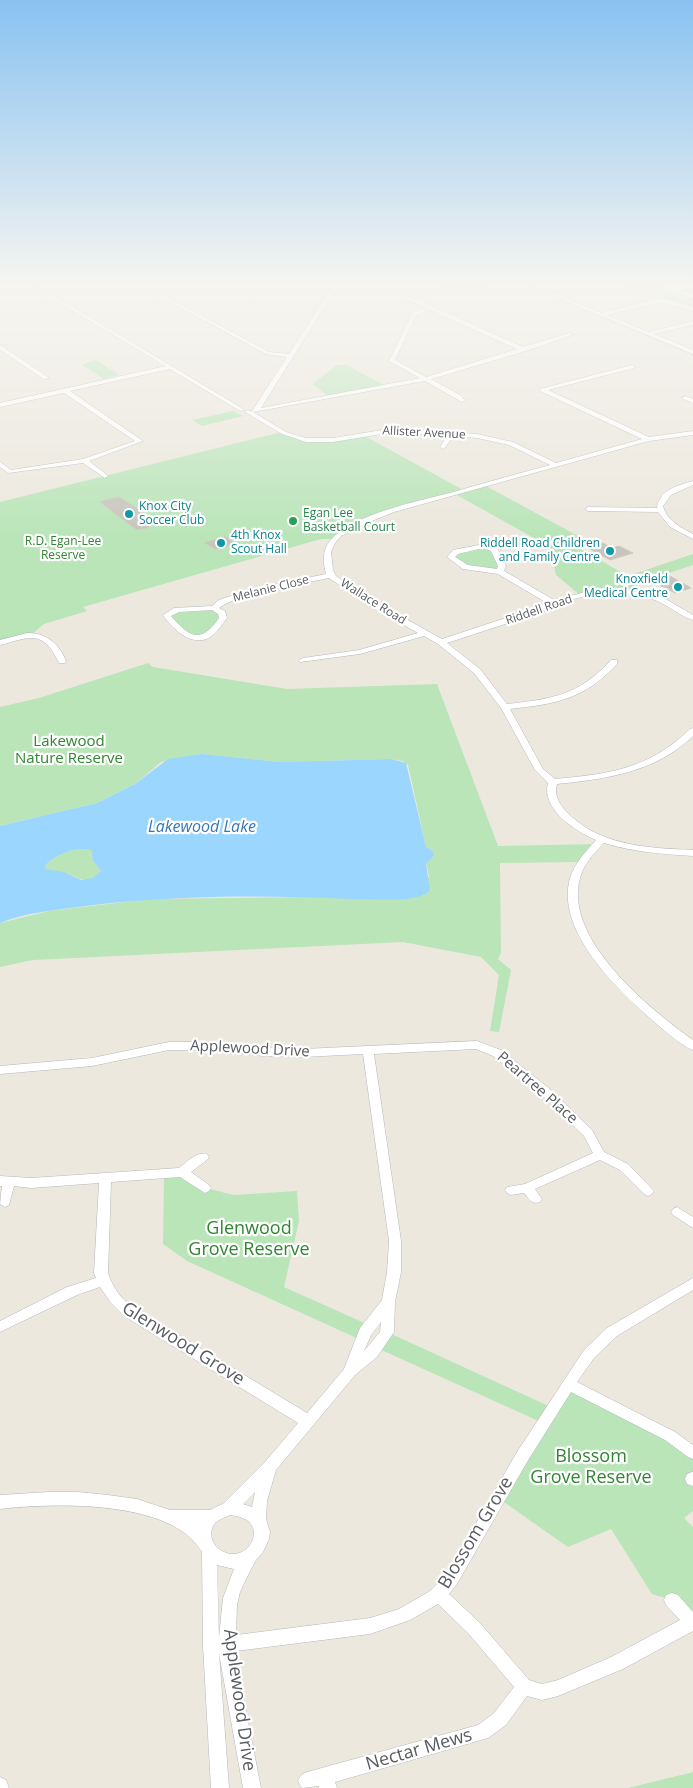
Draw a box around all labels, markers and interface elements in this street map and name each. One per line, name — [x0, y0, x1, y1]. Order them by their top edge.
street label: Allister Avenue — [382, 424, 466, 442]
place label: Knox City Soccer Club — [139, 500, 204, 528]
place label: Egan Lee Basketball Court — [303, 507, 395, 535]
marker: Knox City Soccer Club — [123, 508, 135, 520]
marker: Egan Lee Basketball Court — [287, 515, 299, 527]
place label: 4th Knox Scout Hall — [231, 529, 287, 557]
park label: R.D. Egan-Lee Reserve — [25, 535, 101, 563]
marker: 4th Knox Scout Hall — [215, 537, 227, 549]
place label: Riddell Road Children and Family Centre — [480, 537, 600, 565]
marker: Riddell Road Children and Family Centre — [604, 545, 616, 557]
street label: Melanie Close — [232, 573, 310, 605]
place label: Knoxfield Medical Centre — [584, 573, 668, 601]
street label: Wallace Road — [338, 576, 408, 628]
marker: Knoxfield Medical Centre — [672, 581, 684, 593]
street label: Riddell Road — [504, 592, 574, 628]
park label: Lakewood Nature Reserve — [15, 733, 123, 768]
water label: Lakewood Lake — [148, 817, 256, 837]
street label: Applewood Drive — [190, 1037, 310, 1061]
street label: Peartree Place — [493, 1048, 581, 1128]
park label: Glenwood Grove Reserve — [188, 1218, 310, 1260]
street label: Glenwood Grove — [118, 1298, 248, 1390]
park label: Blossom Grove Reserve — [530, 1446, 652, 1488]
street label: Blossom Grove — [434, 1473, 518, 1593]
street label: Applewood Drive — [218, 1627, 260, 1773]
street label: Nectar Mews — [363, 1725, 475, 1775]

